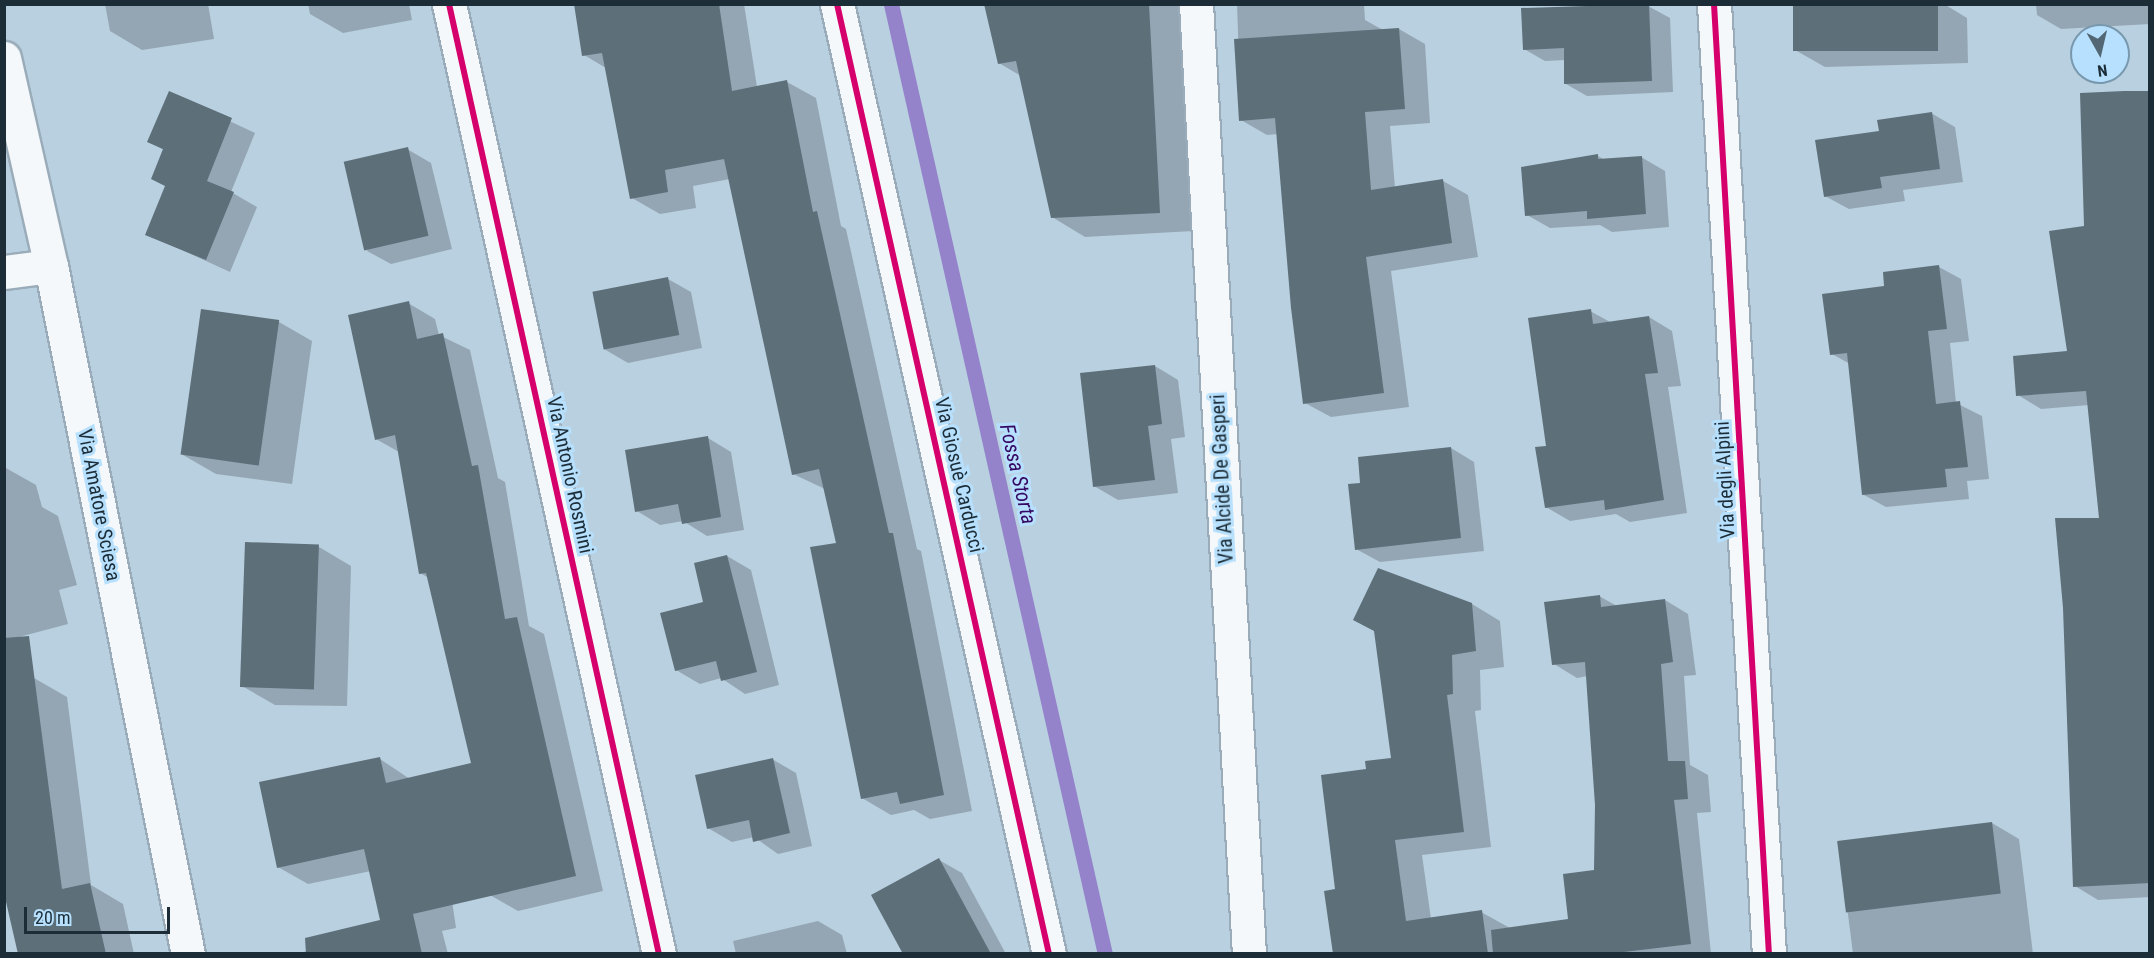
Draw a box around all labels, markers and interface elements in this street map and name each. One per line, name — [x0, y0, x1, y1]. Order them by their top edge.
north arrow — [2070, 24, 2130, 84]
text: N — [2096, 60, 2108, 80]
street label: Via Antonio Rosmini — [542, 394, 598, 556]
street label: Via Alcide De Gasperi — [1206, 394, 1238, 564]
street label: Via Giosuè Carducci — [929, 395, 989, 555]
water label: Fossa Storta — [994, 421, 1042, 527]
street label: Via degli Alpini — [1710, 421, 1740, 539]
street label: Via Amatore Sciesa — [73, 427, 125, 583]
scale bar — [27, 895, 172, 933]
text: 20 m — [35, 907, 70, 928]

